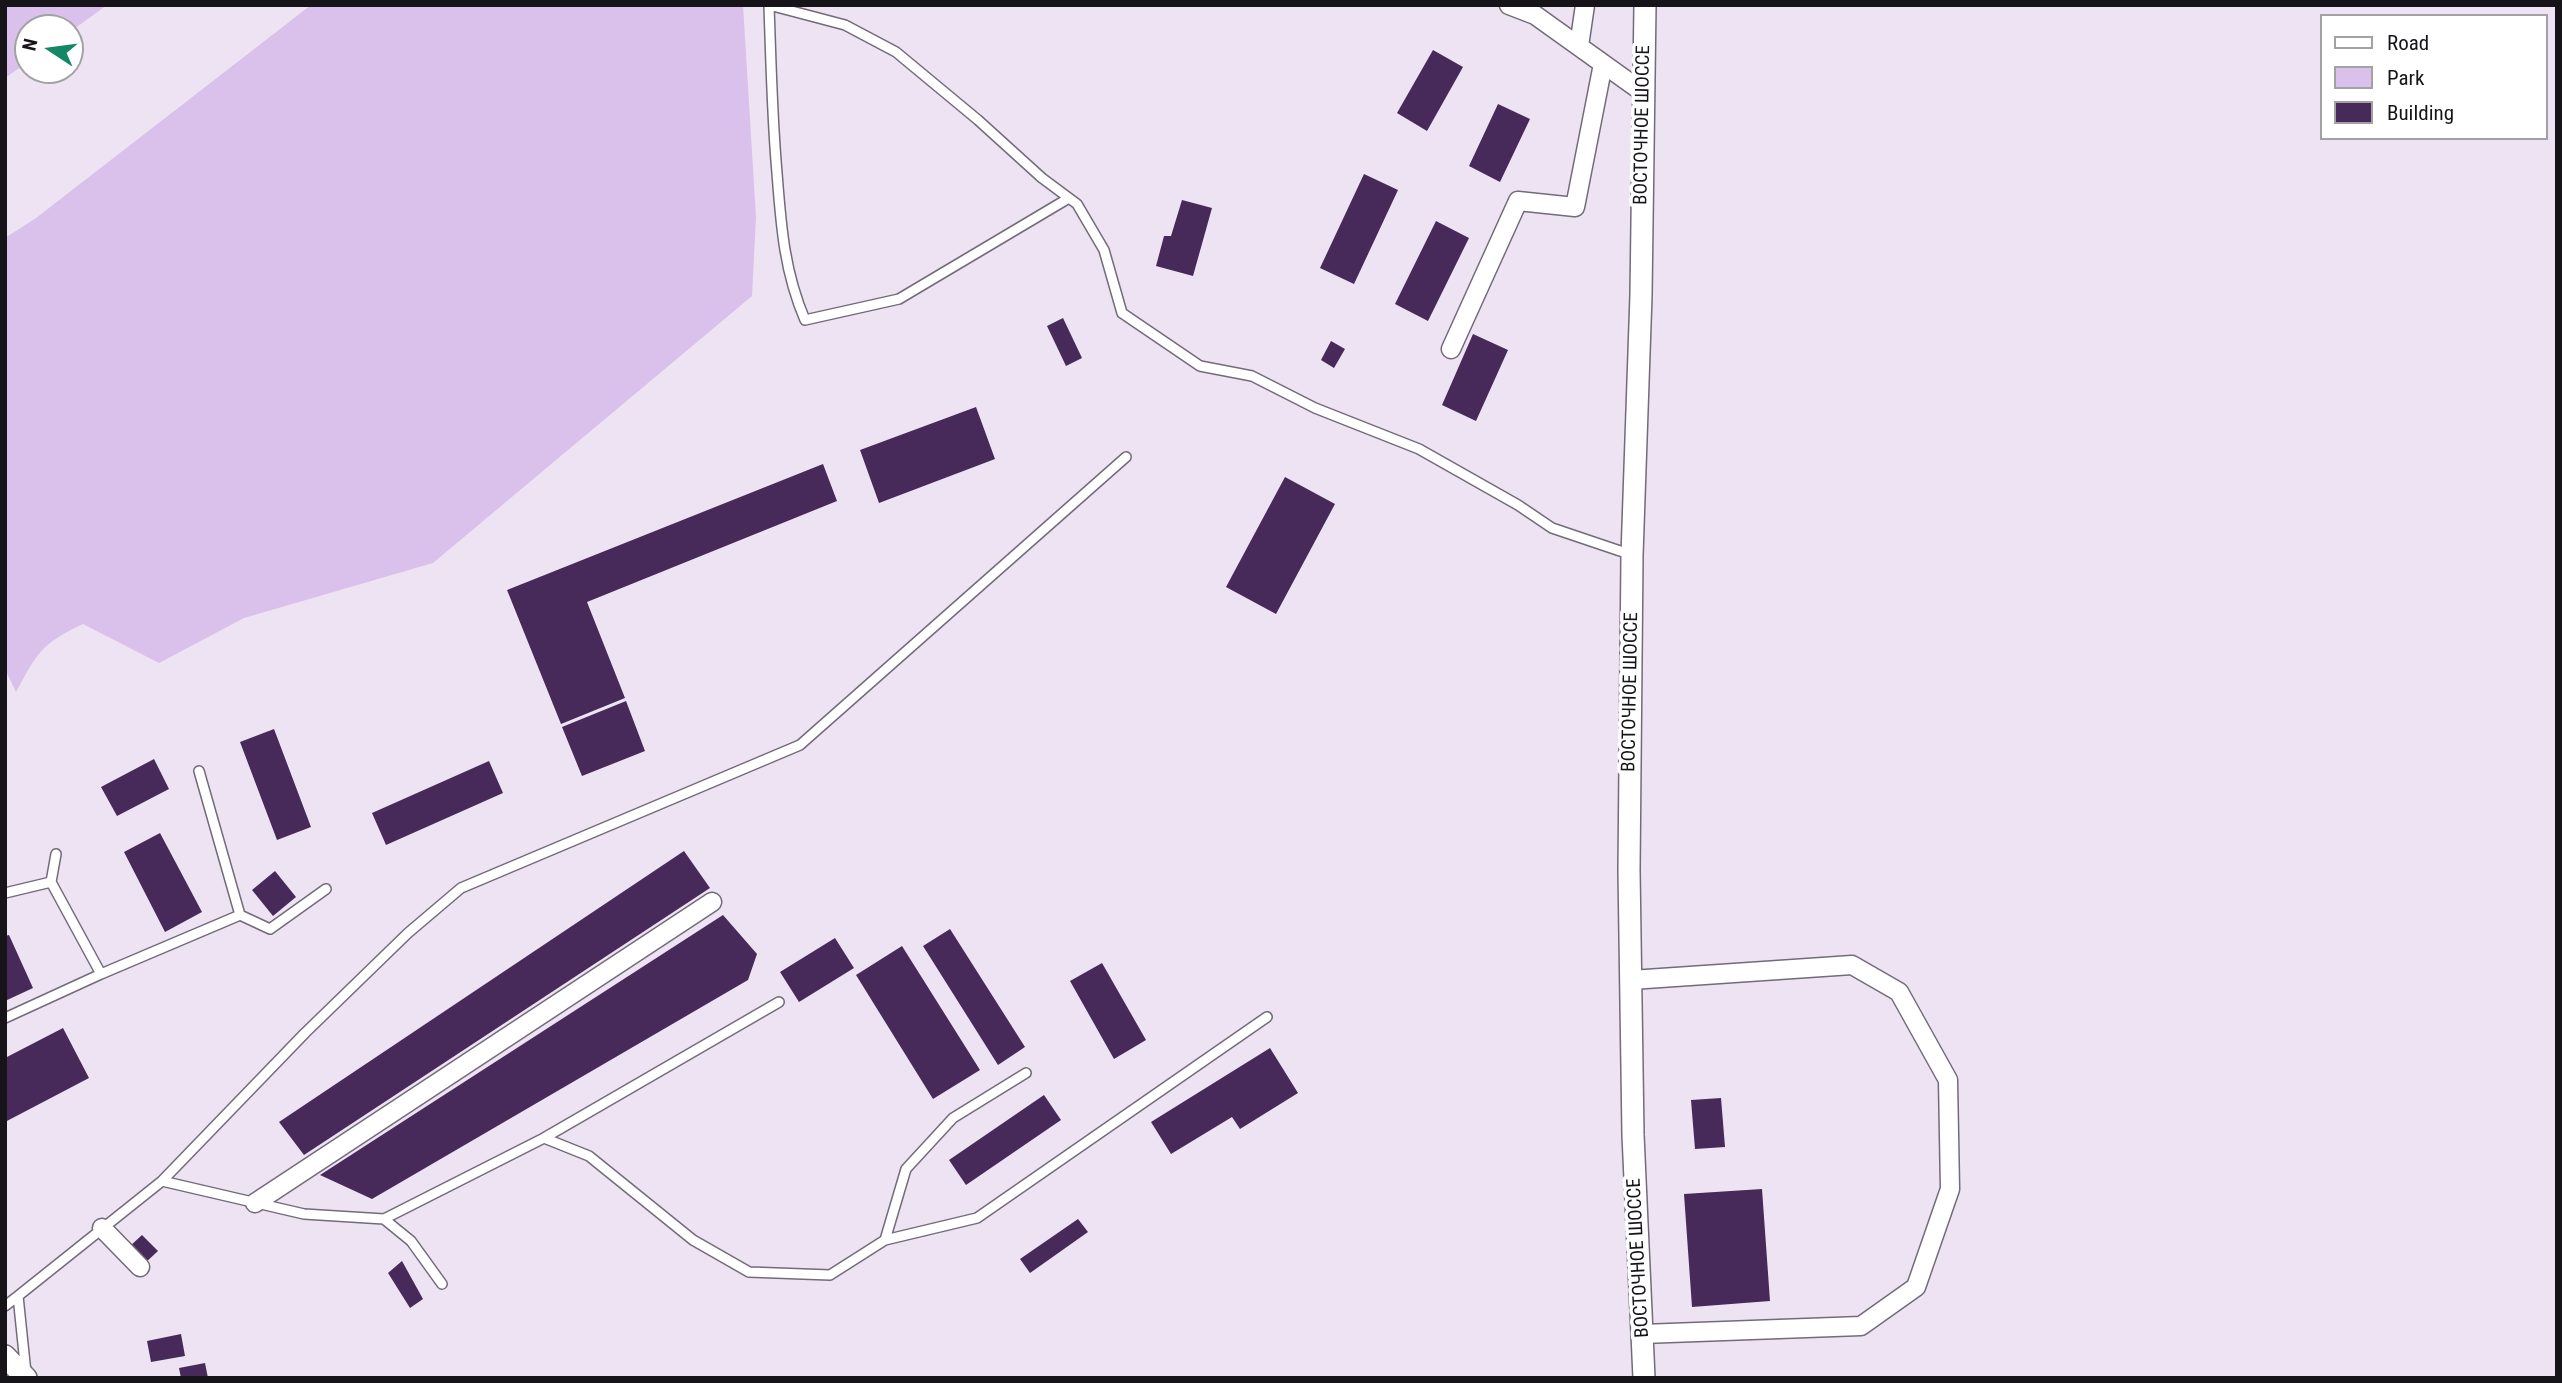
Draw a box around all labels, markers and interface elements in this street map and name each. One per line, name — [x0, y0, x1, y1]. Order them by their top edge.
north arrow — [14, 14, 84, 84]
legend — [2320, 14, 2548, 140]
text: Road — [2387, 31, 2429, 55]
text: N — [17, 36, 43, 53]
street label: ВОСТОЧНОЕ ШОССЕ — [1630, 45, 1656, 205]
text: Park — [2387, 66, 2424, 90]
text: Building — [2387, 101, 2454, 125]
street label: ВОСТОЧНОЕ ШОССЕ — [1618, 612, 1644, 772]
street label: ВОСТОЧНОЕ ШОССЕ — [1623, 1178, 1655, 1338]

